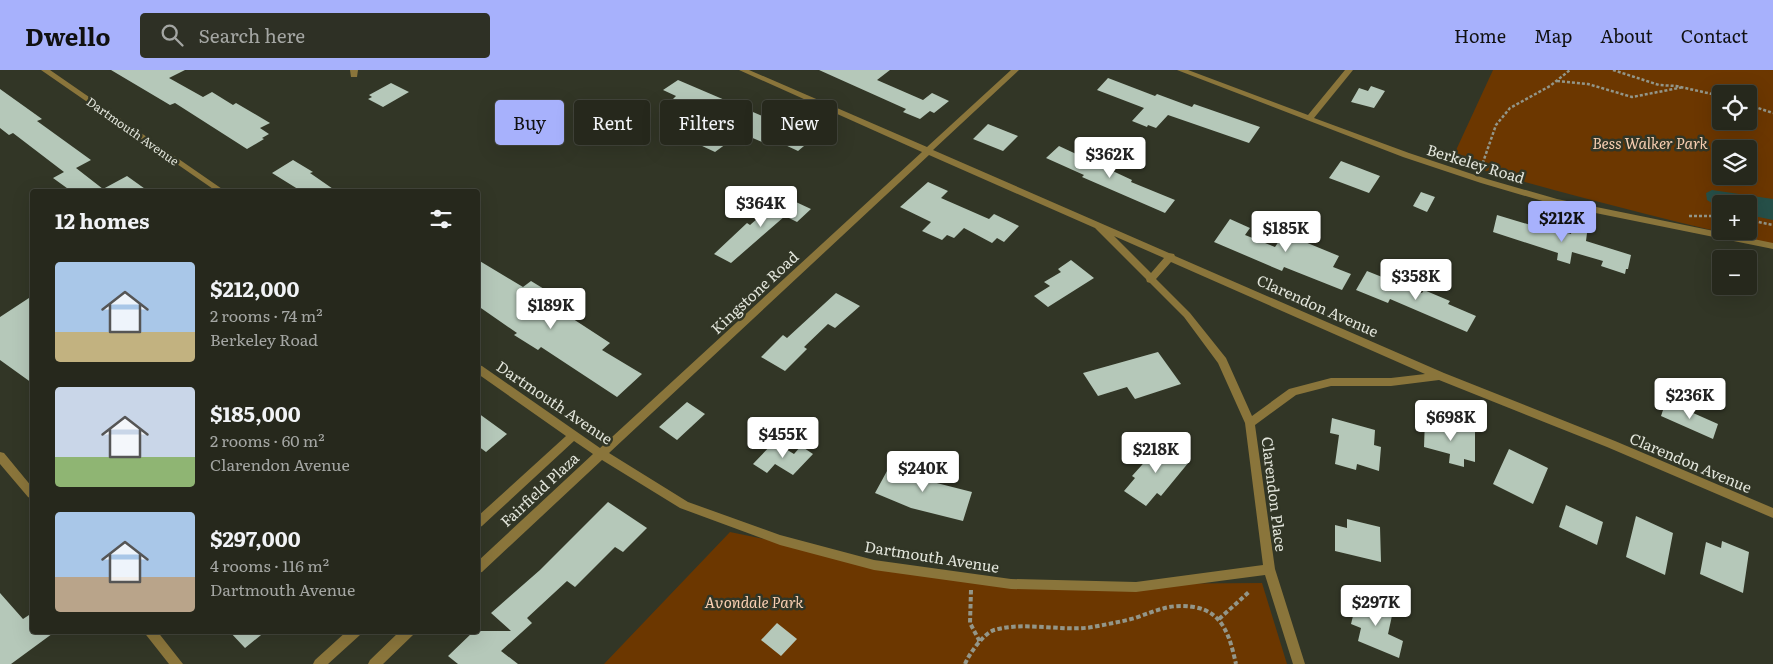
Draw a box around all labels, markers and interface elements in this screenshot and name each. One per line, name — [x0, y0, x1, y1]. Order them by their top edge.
search box — [140, 13, 490, 58]
text: Dwello — [25, 18, 110, 53]
icon: search — [158, 21, 186, 49]
text: Search here — [198, 21, 305, 49]
text: Home — [1454, 22, 1506, 49]
text: Map — [1534, 22, 1572, 49]
text: About — [1600, 22, 1653, 49]
text: Contact — [1681, 22, 1748, 49]
map controls — [1712, 85, 1757, 295]
button: locate — [1712, 85, 1757, 130]
street label: Dartmouth Avenue — [83, 92, 183, 170]
chip: Buy — [495, 100, 564, 145]
chip: Rent — [574, 100, 650, 145]
chip: Filters — [660, 100, 752, 145]
chip: New — [762, 100, 837, 145]
park label: Bess Walker Park — [1592, 131, 1708, 154]
pin: $362K — [1075, 136, 1145, 179]
street label: Berkeley Road — [1424, 137, 1528, 189]
button: layers — [1712, 140, 1757, 185]
text: $362K — [1086, 141, 1134, 165]
pin: $364K — [726, 186, 796, 228]
text: $364K — [736, 190, 786, 214]
button: + — [1712, 195, 1757, 240]
pin: $212K — [1527, 200, 1597, 243]
text: 12 homes — [55, 204, 149, 235]
icon: filters — [427, 205, 455, 233]
text: $212K — [1539, 205, 1585, 229]
pin: $185K — [1251, 210, 1321, 253]
text: $185K — [1263, 215, 1309, 239]
street label: Kingstone Road — [705, 245, 803, 339]
button: − — [1712, 250, 1757, 295]
pin: $358K — [1381, 258, 1451, 301]
text: $358K — [1391, 263, 1441, 287]
street label: Clarendon Avenue — [1253, 268, 1383, 342]
text: $212,000 — [210, 272, 299, 303]
icon: home — [95, 282, 155, 342]
pin: $189K — [516, 288, 586, 330]
text: $189K — [527, 292, 575, 316]
text: 2 rooms · 74 m² — [210, 303, 323, 327]
text: Berkeley Road — [210, 327, 318, 351]
street label: Dartmouth Avenue — [492, 354, 618, 450]
pin: $236K — [1655, 378, 1725, 420]
text: $236K — [1666, 382, 1714, 406]
text: $185,000 — [210, 397, 301, 428]
pin: $698K — [1416, 400, 1486, 442]
text: $698K — [1426, 404, 1476, 428]
icon: home — [95, 407, 155, 467]
pin: $455K — [748, 416, 818, 459]
text: $455K — [758, 421, 808, 445]
street label: Clarendon Avenue — [1626, 426, 1756, 498]
text: 2 rooms · 60 m² — [210, 428, 325, 452]
pin: $218K — [1121, 432, 1191, 474]
street label: Clarendon Place — [1257, 435, 1293, 553]
text: $218K — [1133, 436, 1179, 460]
street label: Fairfield Plaza — [494, 446, 584, 532]
pin: $240K — [888, 450, 958, 493]
text: Clarendon Avenue — [210, 452, 350, 476]
text: $240K — [898, 455, 948, 479]
text: $297,000 — [210, 522, 301, 553]
icon: home — [95, 532, 155, 592]
street label: Dartmouth Avenue — [863, 534, 1001, 578]
text: 4 rooms · 116 m² — [210, 553, 329, 577]
text: Dartmouth Avenue — [210, 577, 355, 601]
pin: $297K — [1341, 584, 1411, 627]
text: $297K — [1352, 589, 1400, 613]
park label: Avondale Park — [705, 590, 804, 613]

